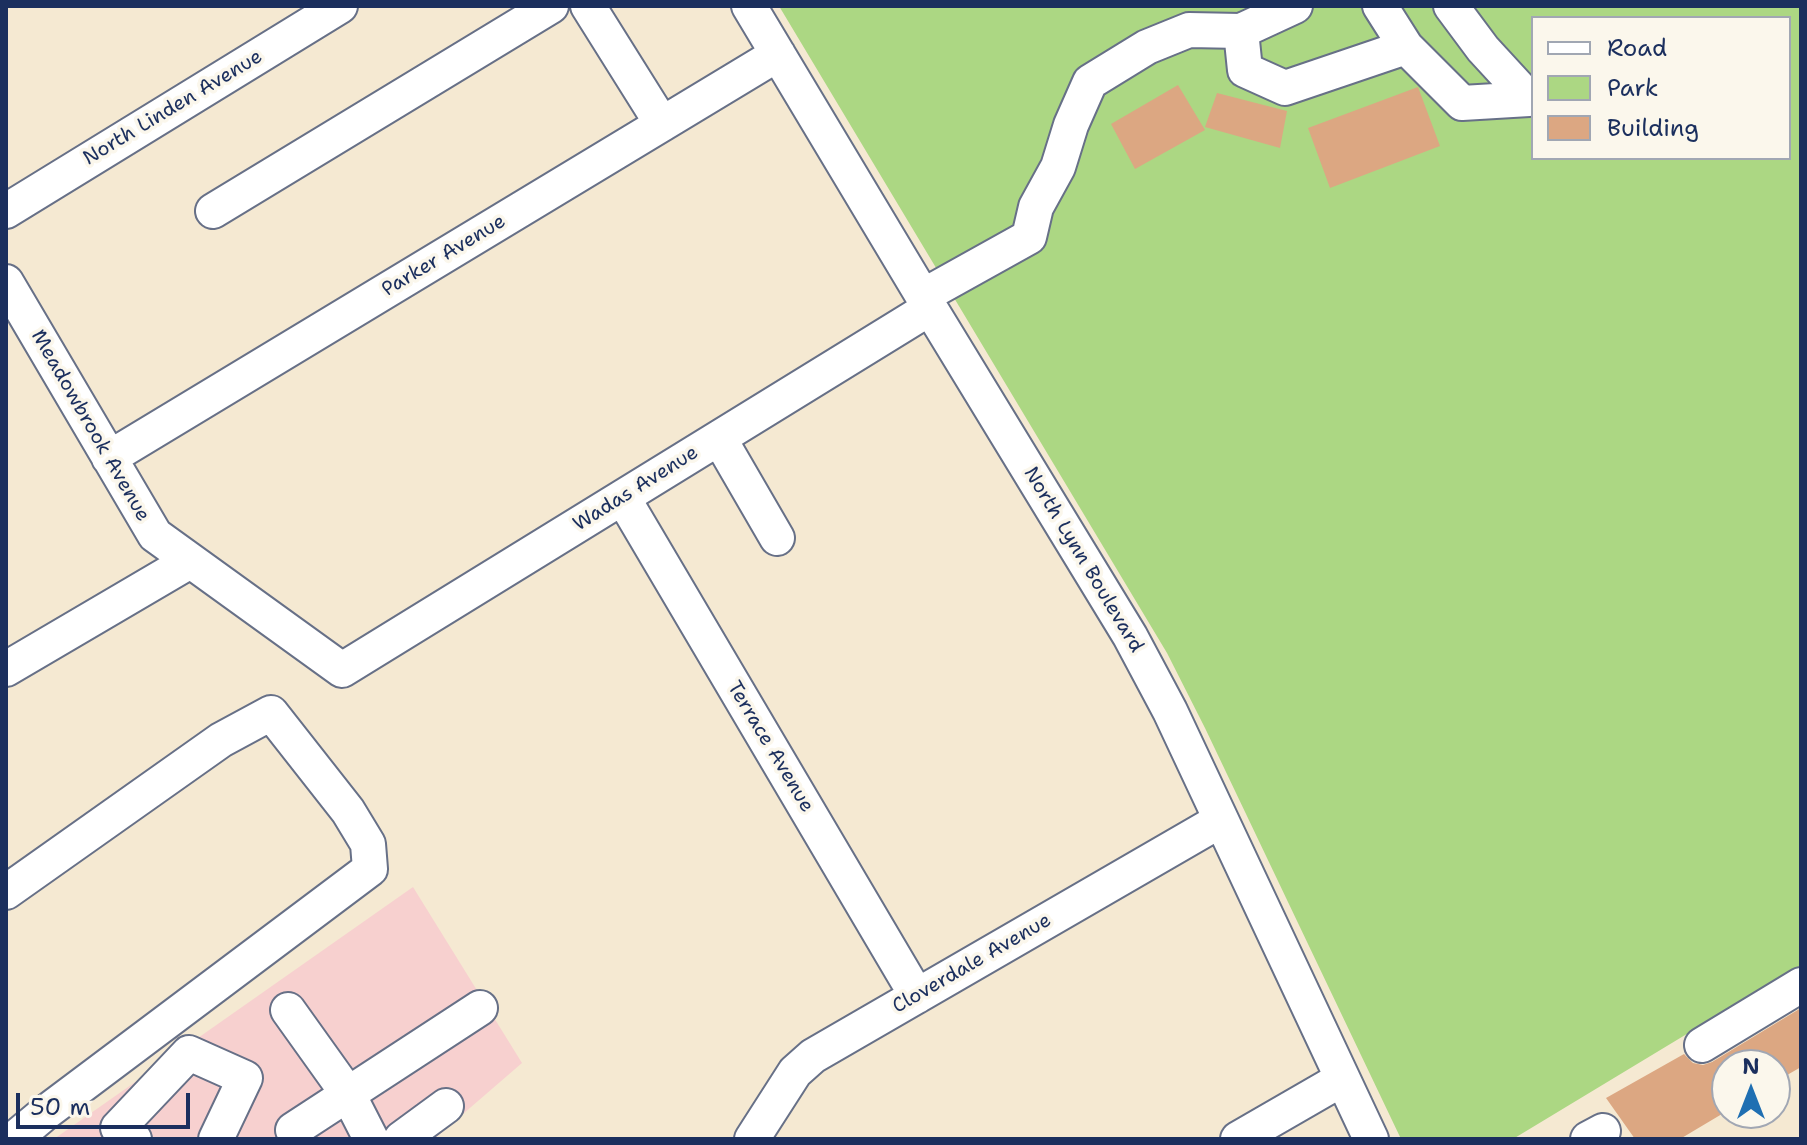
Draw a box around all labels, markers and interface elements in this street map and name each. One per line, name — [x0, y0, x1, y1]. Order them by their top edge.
legend — [1531, 16, 1791, 160]
text: Road — [1607, 32, 1667, 64]
street label: North Linden Avenue — [79, 45, 267, 171]
text: Park — [1607, 72, 1659, 104]
text: Building — [1607, 112, 1699, 144]
street label: Parker Avenue — [378, 210, 510, 302]
street label: Meadowbrook Avenue — [25, 326, 155, 526]
street label: Wadas Avenue — [569, 441, 703, 537]
street label: North Lynn Boulevard — [1018, 463, 1148, 657]
street label: Terrace Avenue — [721, 677, 819, 817]
street label: Cloverdale Avenue — [888, 909, 1056, 1019]
north arrow — [1711, 1049, 1791, 1129]
text: N — [1742, 1052, 1760, 1081]
scale bar — [20, 1077, 194, 1127]
text: 50 m — [30, 1091, 90, 1123]

